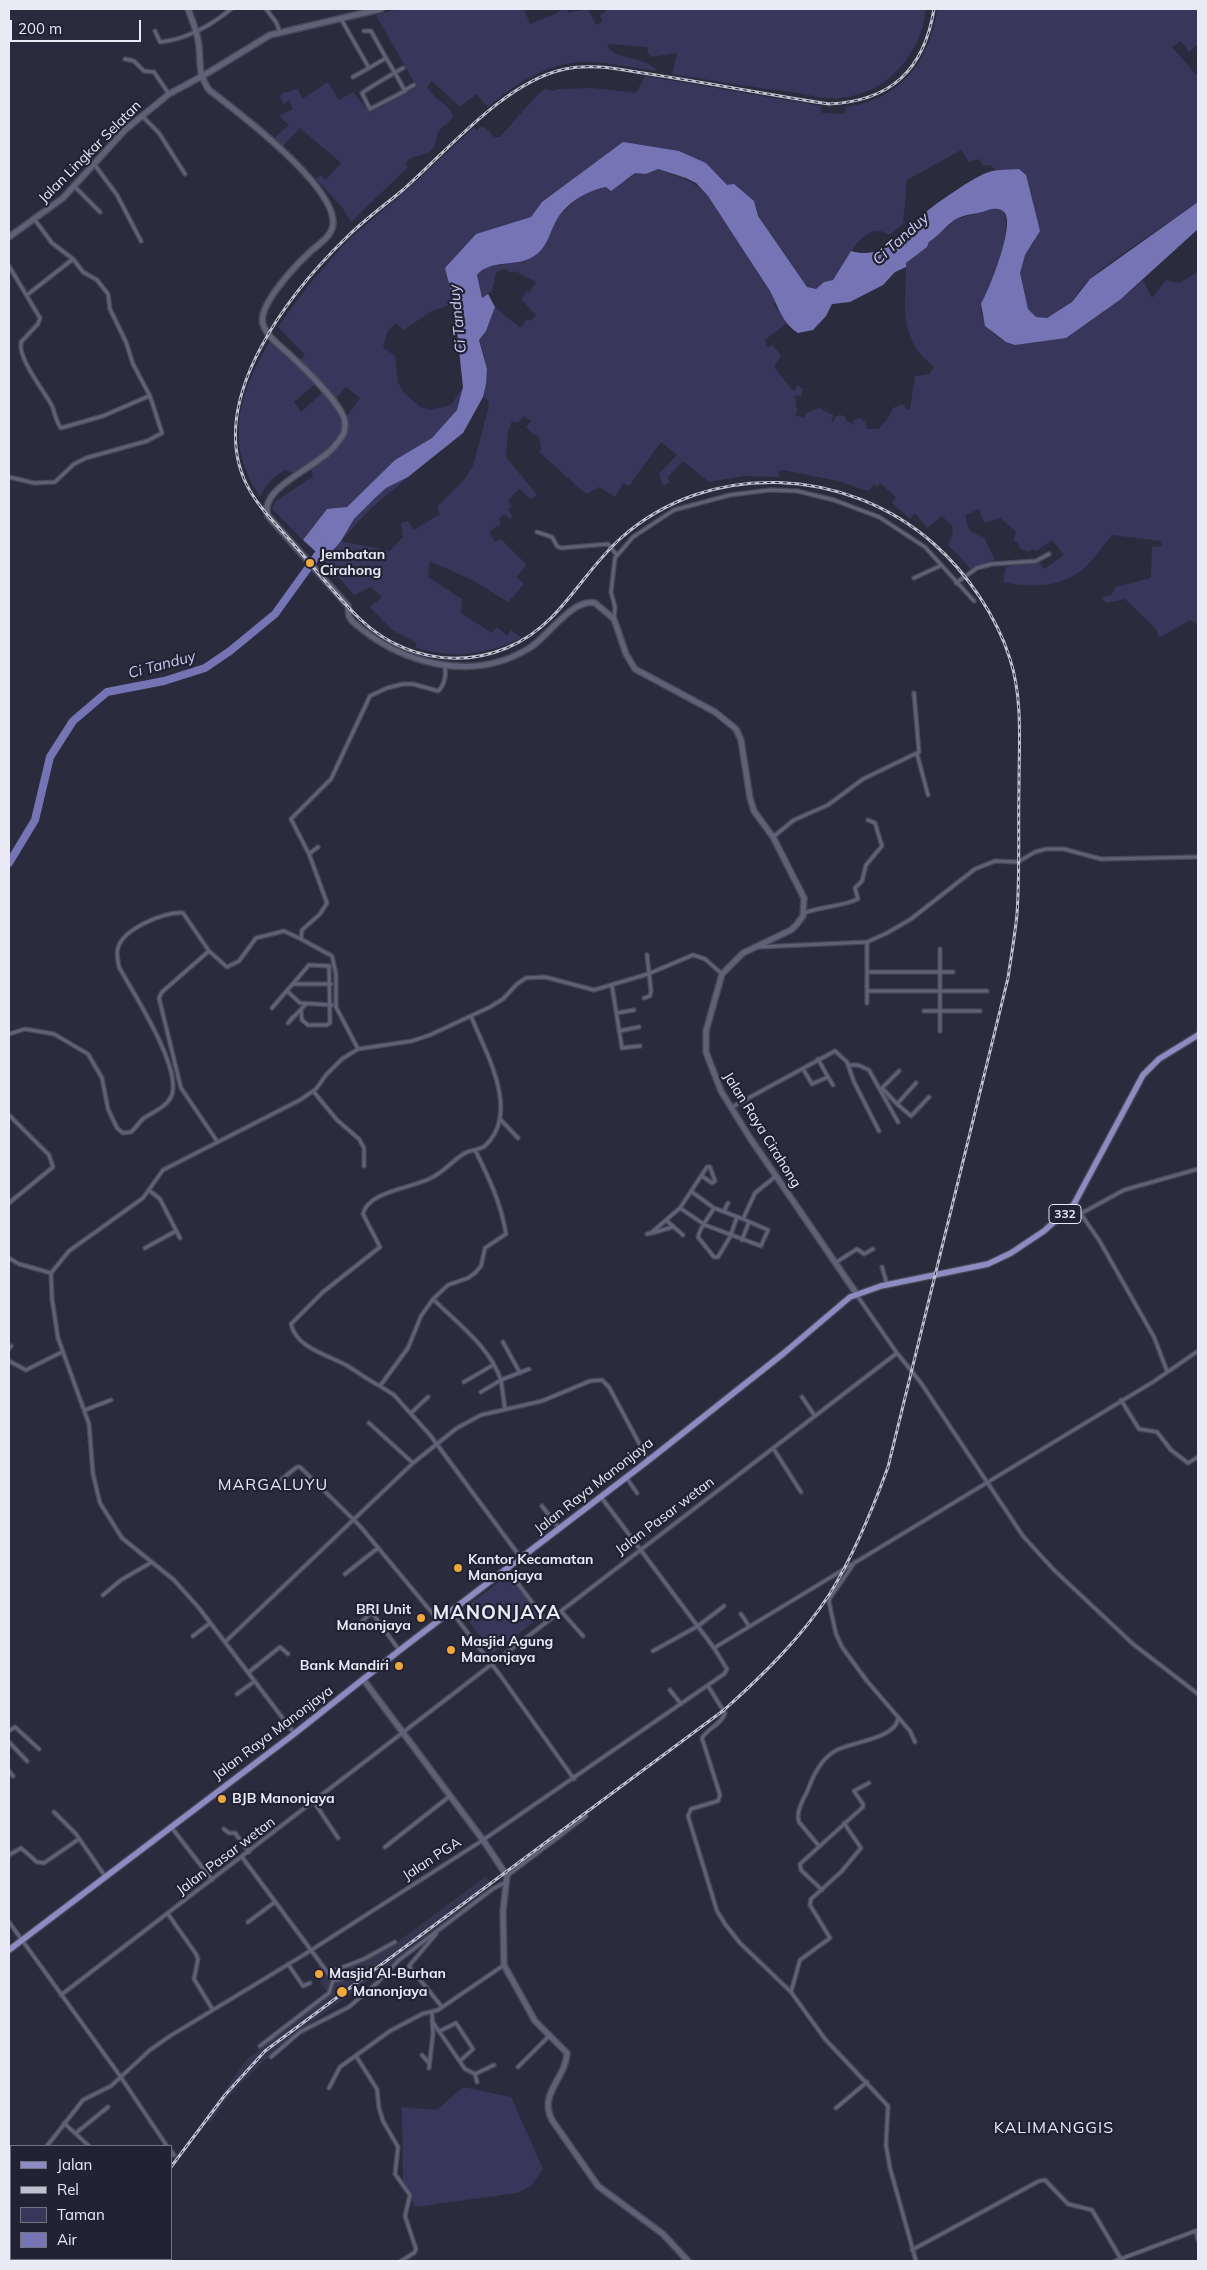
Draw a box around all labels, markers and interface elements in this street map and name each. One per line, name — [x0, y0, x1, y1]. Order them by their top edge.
scale bar — [12, 10, 144, 42]
text: 200 m — [18, 19, 62, 38]
street label: Jalan Lingkar Selatan — [35, 97, 145, 207]
water label: Ci Tanduy — [869, 209, 933, 269]
water label: Ci Tanduy — [445, 284, 471, 354]
place label: Jembatan Cirahong — [320, 547, 385, 580]
marker: Jembatan Cirahong — [304, 557, 316, 569]
water label: Ci Tanduy — [126, 647, 198, 683]
street label: Jalan Raya Cirahong — [720, 1069, 804, 1191]
road number: 332 — [1049, 1204, 1081, 1224]
street label: Jalan Raya Manonjaya — [531, 1434, 657, 1538]
street label: Jalan Pasar wetan — [612, 1473, 718, 1559]
district label: MARGALUYU — [217, 1475, 329, 1495]
place label: Kantor Kecamatan Manonjaya — [468, 1552, 594, 1584]
marker: Kantor Kecamatan Manonjaya — [452, 1562, 464, 1574]
place label: BRI Unit Manonjaya — [337, 1602, 411, 1634]
district label: MANONJAYA — [432, 1602, 562, 1624]
marker: BRI Unit Manonjaya — [415, 1612, 427, 1624]
place label: Masjid Agung Manonjaya — [461, 1634, 553, 1666]
marker: Masjid Agung Manonjaya — [445, 1644, 457, 1656]
place label: Bank Mandiri — [300, 1658, 389, 1674]
marker: Bank Mandiri — [393, 1660, 405, 1672]
street label: Jalan Raya Manonjaya — [210, 1682, 336, 1784]
place label: BJB Manonjaya — [232, 1791, 335, 1807]
marker: BJB Manonjaya — [216, 1793, 228, 1805]
street label: Jalan Pasar wetan — [173, 1813, 279, 1899]
street label: Jalan PGA — [400, 1834, 464, 1884]
place label: Masjid Al-Burhan — [329, 1966, 446, 1982]
marker: Masjid Al-Burhan — [313, 1968, 325, 1980]
place label: Manonjaya — [353, 1984, 427, 2000]
marker: Manonjaya — [335, 1985, 349, 1999]
district label: KALIMANGGIS — [992, 2118, 1116, 2138]
legend — [10, 2145, 172, 2260]
text: Jalan — [57, 2155, 92, 2174]
text: Rel — [57, 2180, 79, 2199]
text: Taman — [57, 2205, 105, 2224]
text: Air — [57, 2230, 77, 2249]

